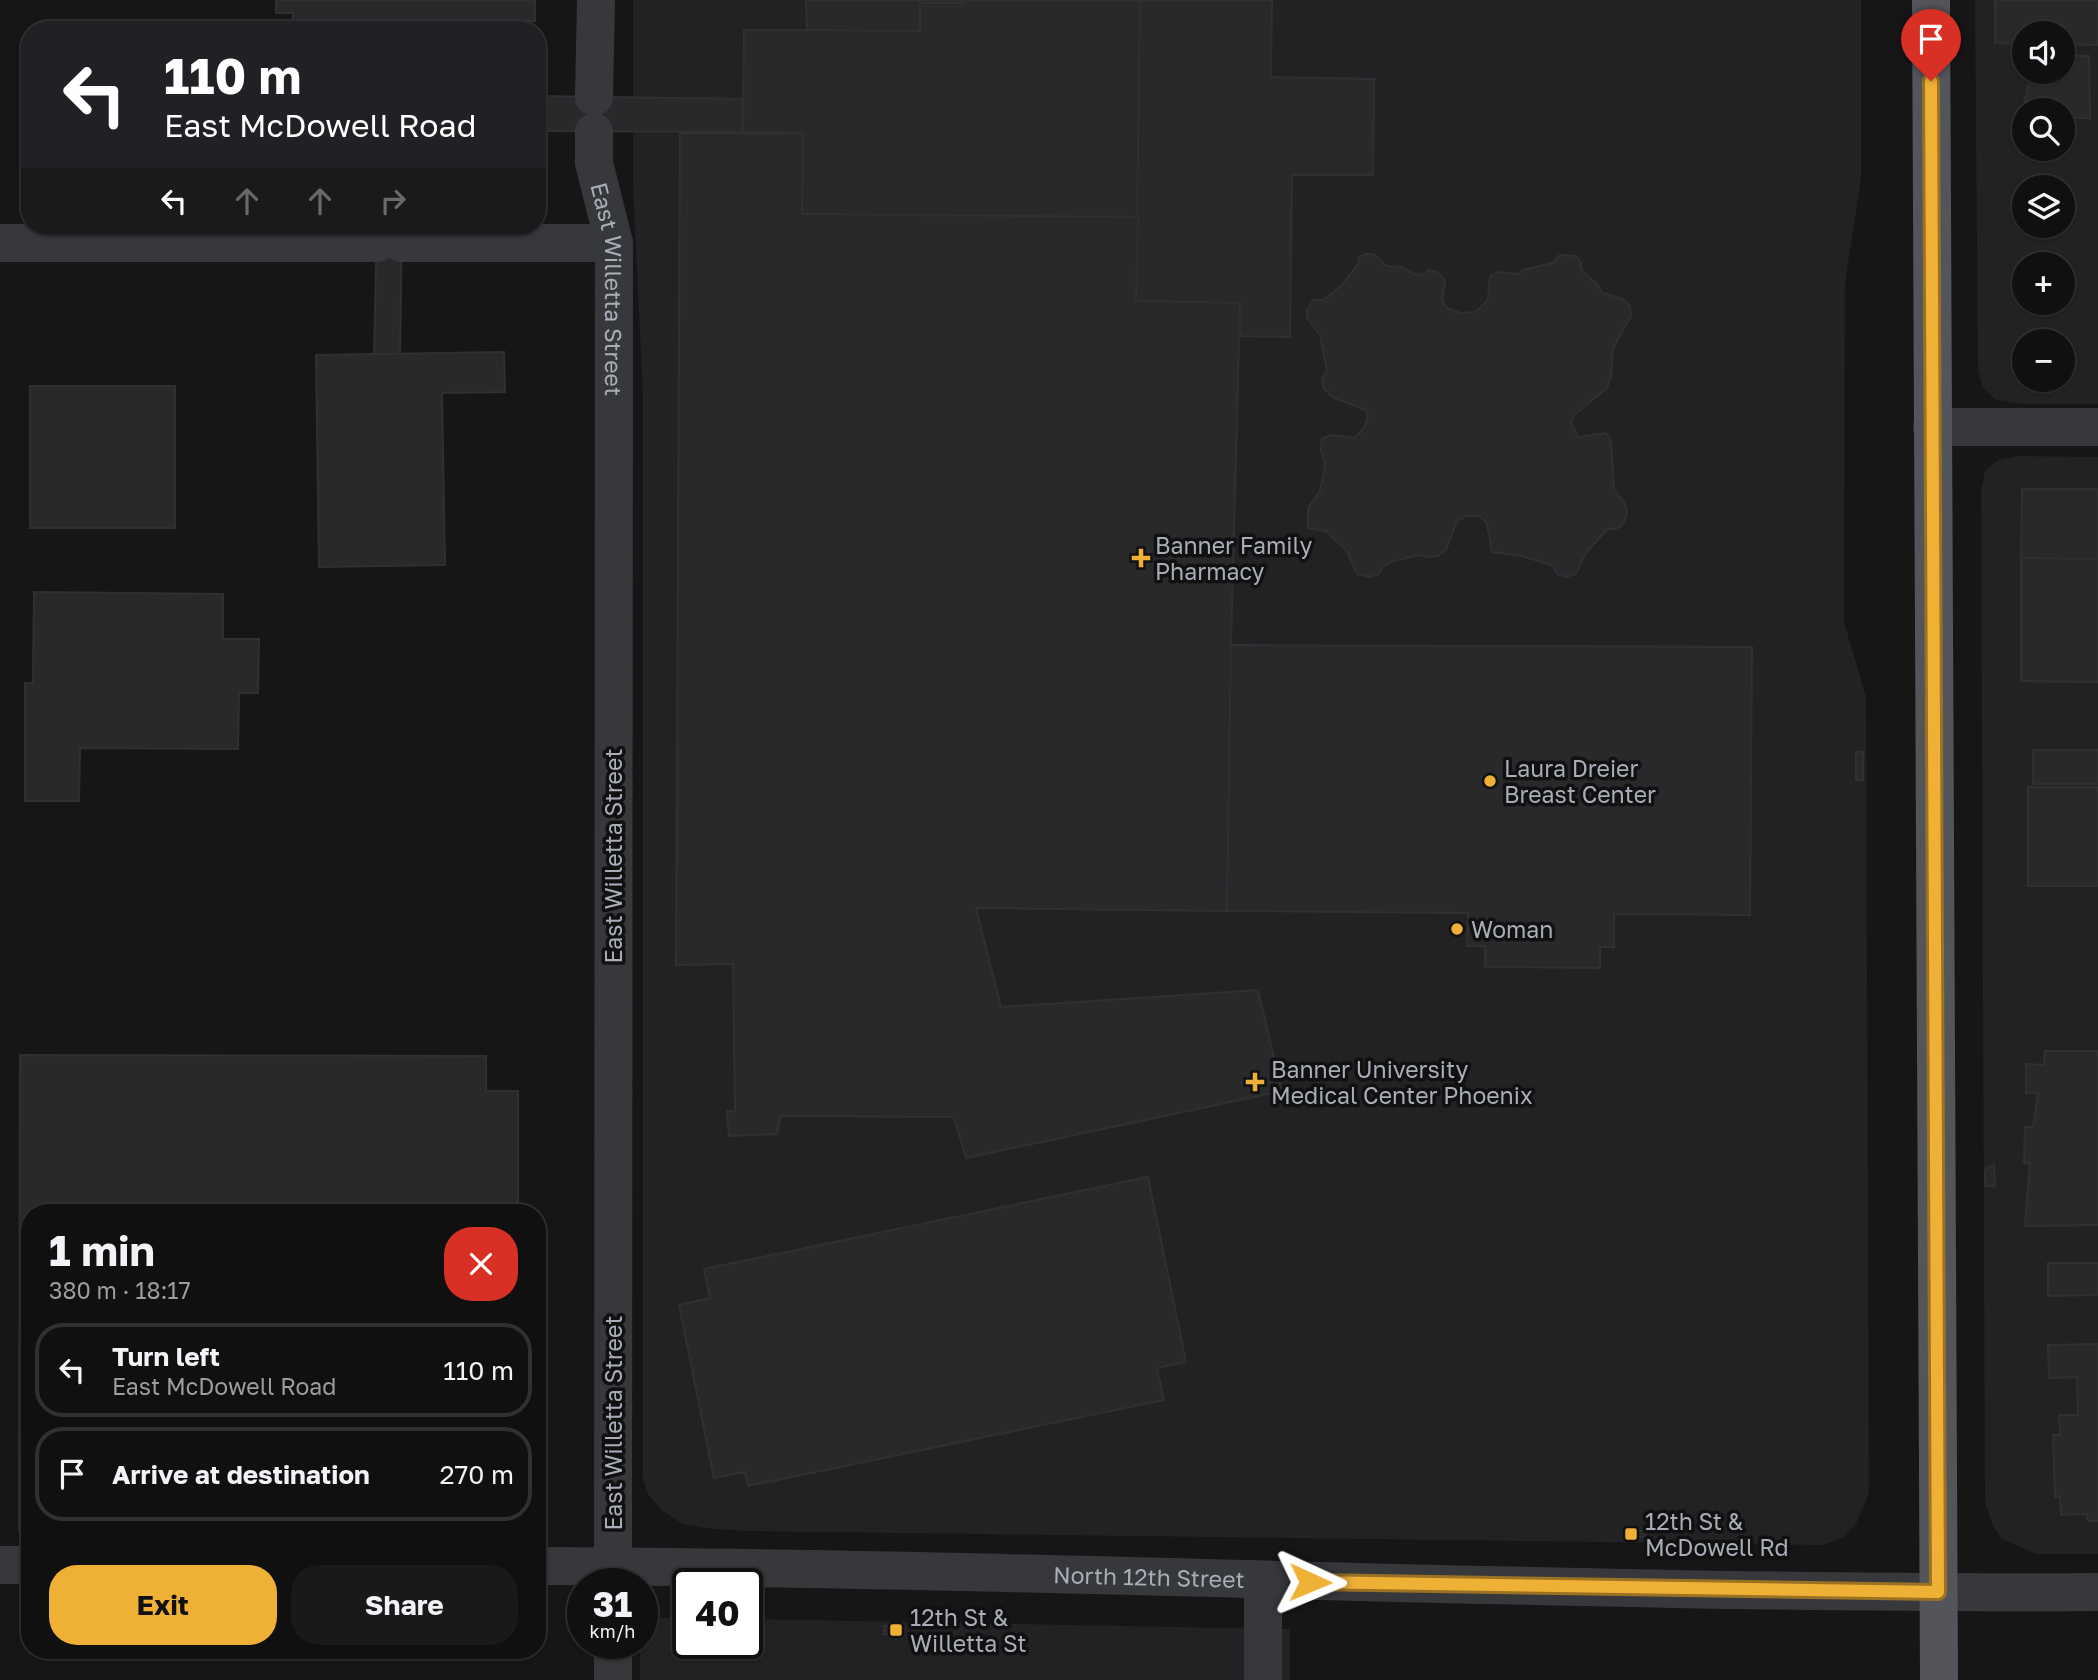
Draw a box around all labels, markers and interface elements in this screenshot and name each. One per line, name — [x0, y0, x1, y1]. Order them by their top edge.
pin — [1901, 9, 1961, 81]
icon: arrive — [1912, 20, 1950, 58]
map controls — [2012, 21, 2075, 392]
button: sound — [2012, 21, 2075, 84]
text: 110 m — [164, 46, 301, 105]
icon: left — [49, 49, 140, 140]
button: search — [2012, 98, 2075, 161]
text: East McDowell Road — [164, 106, 476, 144]
button: layers — [2012, 175, 2075, 238]
street label: East Willetta Street — [585, 179, 628, 396]
icon: left — [155, 182, 193, 220]
icon: ahead — [228, 182, 266, 220]
icon: ahead — [301, 182, 339, 220]
icon: right — [374, 182, 412, 220]
button: + — [2012, 252, 2075, 315]
button: − — [2012, 329, 2075, 392]
place label: Banner Family Pharmacy — [1155, 531, 1312, 585]
marker: Banner Family Pharmacy — [1133, 550, 1149, 566]
street label: East Willetta Street — [599, 748, 627, 964]
place label: Laura Dreier Breast Center — [1504, 754, 1656, 808]
marker: Laura Dreier Breast Center — [1482, 773, 1498, 789]
place label: Woman — [1471, 915, 1553, 943]
marker: Woman — [1449, 921, 1465, 937]
place label: Banner University Medical Center Phoenix — [1271, 1055, 1533, 1109]
marker: Banner University Medical Center Phoenix — [1245, 1072, 1265, 1092]
text: 1 min — [49, 1225, 155, 1275]
button: close — [444, 1227, 518, 1301]
text: 380 m · 18:17 — [49, 1276, 191, 1304]
street label: East Willetta Street — [599, 1315, 627, 1531]
text: Turn left — [112, 1341, 220, 1372]
icon: left — [53, 1351, 91, 1389]
text: 110 m — [443, 1355, 514, 1386]
text: East McDowell Road — [112, 1372, 336, 1400]
icon: arrive — [53, 1455, 91, 1493]
text: Arrive at destination — [112, 1459, 370, 1490]
text: 270 m — [440, 1459, 514, 1490]
place label: 12th St & McDowell Rd — [1645, 1507, 1789, 1561]
marker: 12th St & McDowell Rd — [1623, 1526, 1639, 1542]
position arrow — [1273, 1545, 1347, 1619]
street label: North 12th Street — [1053, 1560, 1245, 1593]
button: Exit — [49, 1565, 277, 1645]
button: Share — [291, 1565, 518, 1645]
speed limit sign: 40 — [672, 1568, 763, 1659]
text: 31 — [593, 1583, 632, 1625]
place label: 12th St & Willetta St — [910, 1603, 1026, 1657]
text: km/h — [590, 1620, 635, 1642]
marker: 12th St & Willetta St — [888, 1622, 904, 1638]

